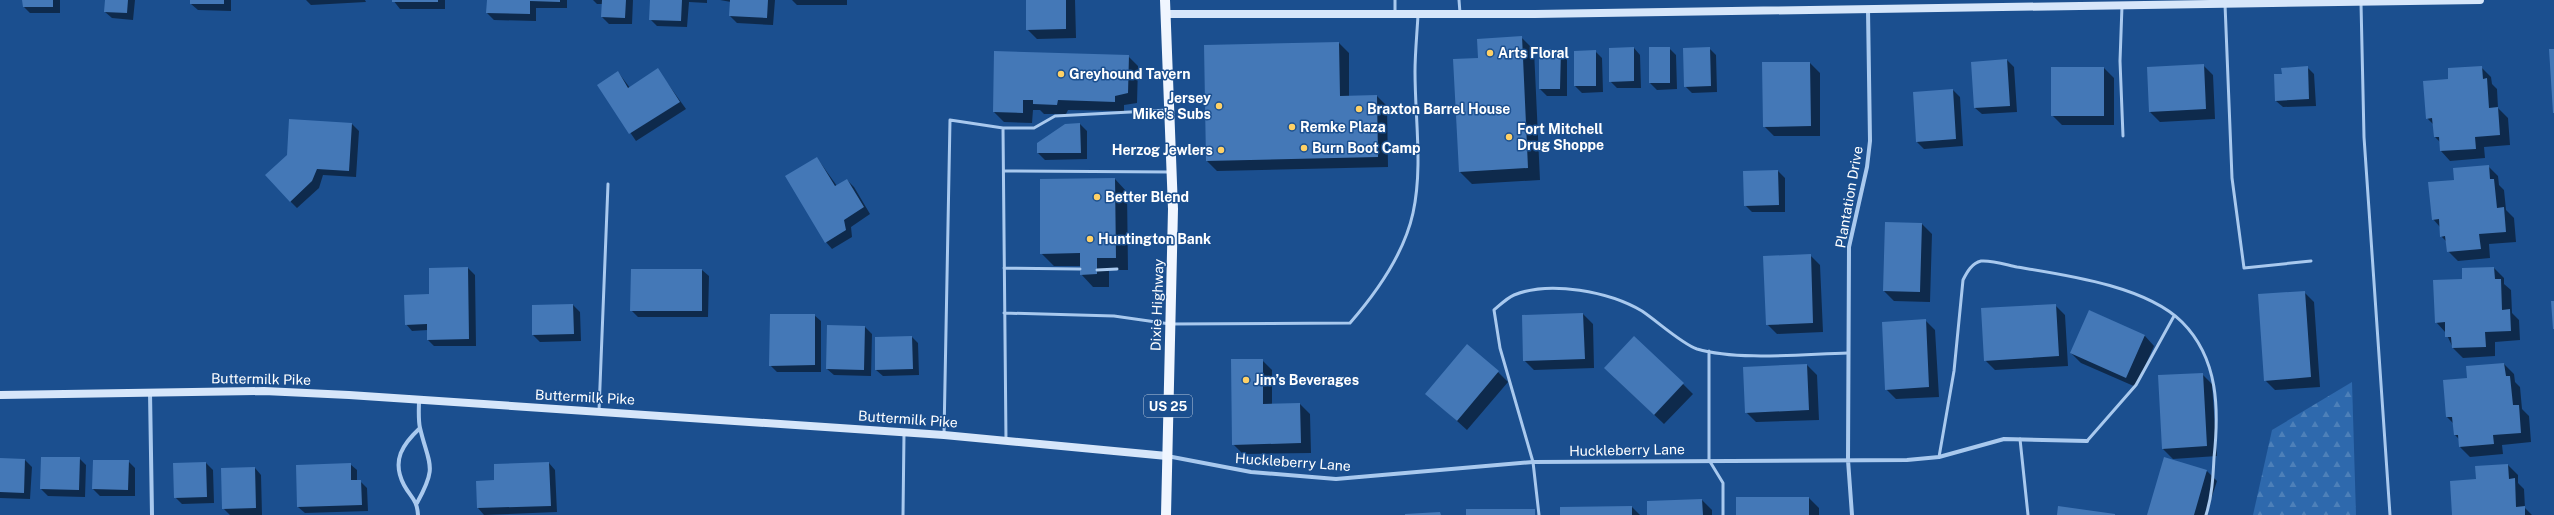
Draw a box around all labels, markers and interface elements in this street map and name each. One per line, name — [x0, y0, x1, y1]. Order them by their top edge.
place label: Arts Floral — [1498, 45, 1569, 61]
marker: Arts Floral — [1485, 48, 1495, 58]
place label: Greyhound Tavern — [1069, 66, 1190, 82]
marker: Greyhound Tavern — [1056, 69, 1066, 79]
place label: Jersey Mike's Subs — [1132, 90, 1211, 122]
marker: Jersey Mike's Subs — [1214, 101, 1224, 111]
place label: Braxton Barrel House — [1367, 101, 1510, 117]
marker: Braxton Barrel House — [1354, 104, 1364, 114]
place label: Remke Plaza — [1300, 119, 1386, 135]
place label: Fort Mitchell Drug Shoppe — [1517, 121, 1604, 153]
marker: Remke Plaza — [1287, 122, 1297, 132]
marker: Fort Mitchell Drug Shoppe — [1504, 132, 1514, 142]
place label: Burn Boot Camp — [1312, 140, 1421, 156]
place label: Herzog Jewlers — [1112, 142, 1213, 158]
marker: Burn Boot Camp — [1299, 143, 1309, 153]
marker: Herzog Jewlers — [1216, 145, 1226, 155]
street label: Plantation Drive — [1832, 145, 1866, 249]
place label: Better Blend — [1105, 189, 1189, 205]
marker: Better Blend — [1092, 192, 1102, 202]
place label: Huntington Bank — [1098, 231, 1211, 247]
marker: Huntington Bank — [1085, 234, 1095, 244]
street label: Dixie Highway — [1147, 258, 1167, 351]
street label: Buttermilk Pike — [211, 370, 311, 388]
place label: Jim’s Beverages — [1254, 372, 1359, 388]
marker: Jim’s Beverages — [1241, 375, 1251, 385]
street label: Buttermilk Pike — [535, 386, 635, 408]
road number: US 25 — [1144, 395, 1192, 417]
street label: Buttermilk Pike — [858, 408, 958, 430]
street label: Huckleberry Lane — [1569, 441, 1685, 459]
street label: Huckleberry Lane — [1235, 450, 1351, 474]

